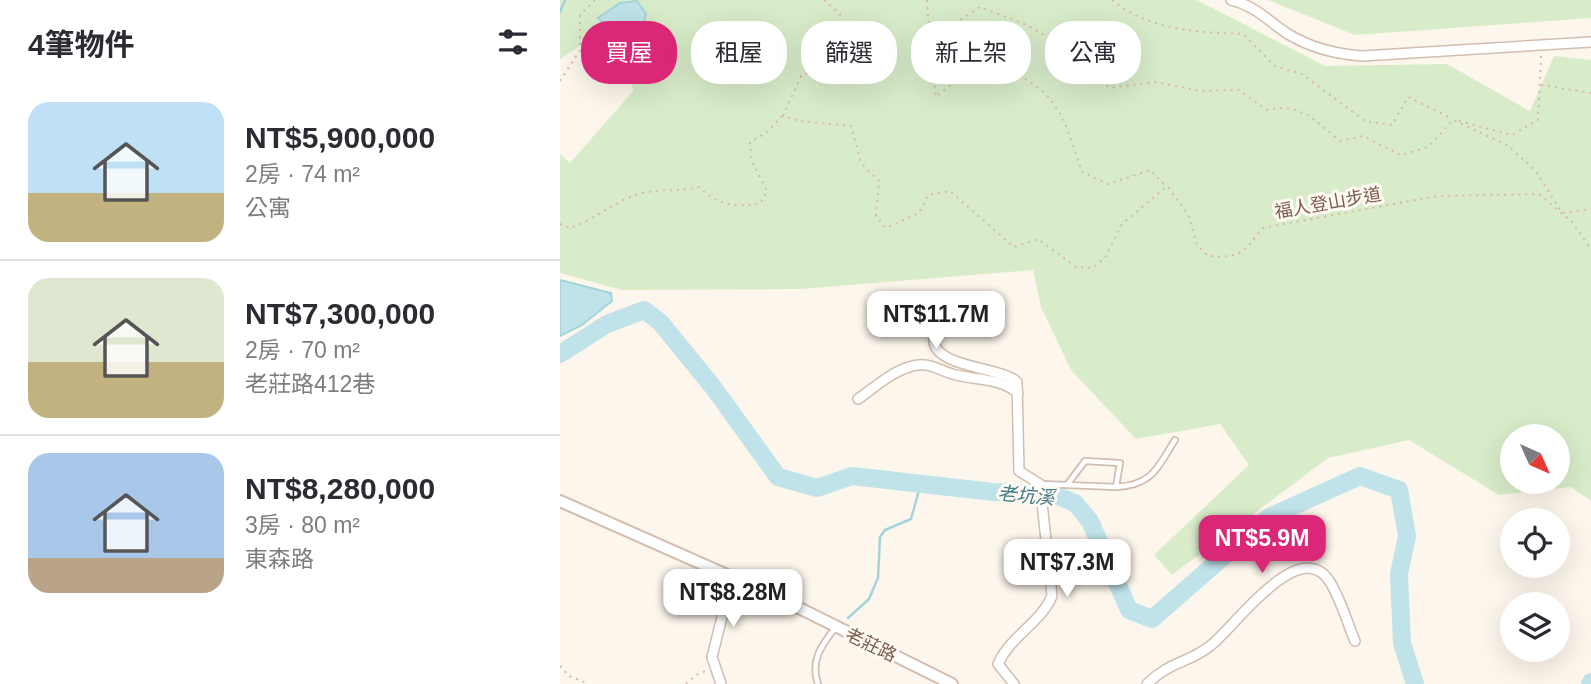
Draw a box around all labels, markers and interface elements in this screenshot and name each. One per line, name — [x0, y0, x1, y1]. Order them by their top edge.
chip: 買屋 — [581, 21, 677, 84]
chip: 租屋 — [691, 21, 787, 84]
chip: 篩選 — [801, 21, 897, 84]
chip: 新上架 — [911, 21, 1031, 84]
chip: 公寓 — [1045, 21, 1141, 84]
icon: filters — [494, 23, 532, 61]
text: 4筆物件 — [28, 28, 135, 61]
text: NT$5,900,000 — [245, 121, 435, 154]
icon: home — [84, 130, 168, 214]
text: 2房 · 74 m² — [245, 161, 360, 187]
street label: 福人登山步道 — [1273, 184, 1383, 222]
text: 公寓 — [245, 195, 291, 221]
pin: NT$11.7M — [864, 292, 1008, 351]
text: NT$7,300,000 — [245, 297, 435, 330]
text: NT$11.7M — [883, 301, 989, 327]
icon: home — [84, 306, 168, 390]
text: 2房 · 70 m² — [245, 337, 360, 363]
text: 老莊路412巷 — [245, 371, 375, 397]
north arrow — [1500, 424, 1570, 494]
map controls — [1500, 424, 1570, 662]
text: NT$8,280,000 — [245, 472, 435, 505]
icon: home — [84, 481, 168, 565]
water label: 老坑溪 — [997, 483, 1058, 509]
button: locate — [1500, 508, 1570, 578]
text: 3房 · 80 m² — [245, 512, 360, 538]
pin: NT$5.9M — [1197, 516, 1327, 575]
text: NT$5.9M — [1215, 525, 1309, 551]
pin: NT$7.3M — [1002, 540, 1132, 599]
text: 東森路 — [245, 546, 314, 572]
text: NT$7.3M — [1020, 549, 1114, 575]
pin: NT$8.28M — [661, 570, 805, 629]
text: NT$8.28M — [679, 579, 787, 605]
button: layers — [1500, 592, 1570, 662]
street label: 老莊路 — [842, 624, 900, 666]

